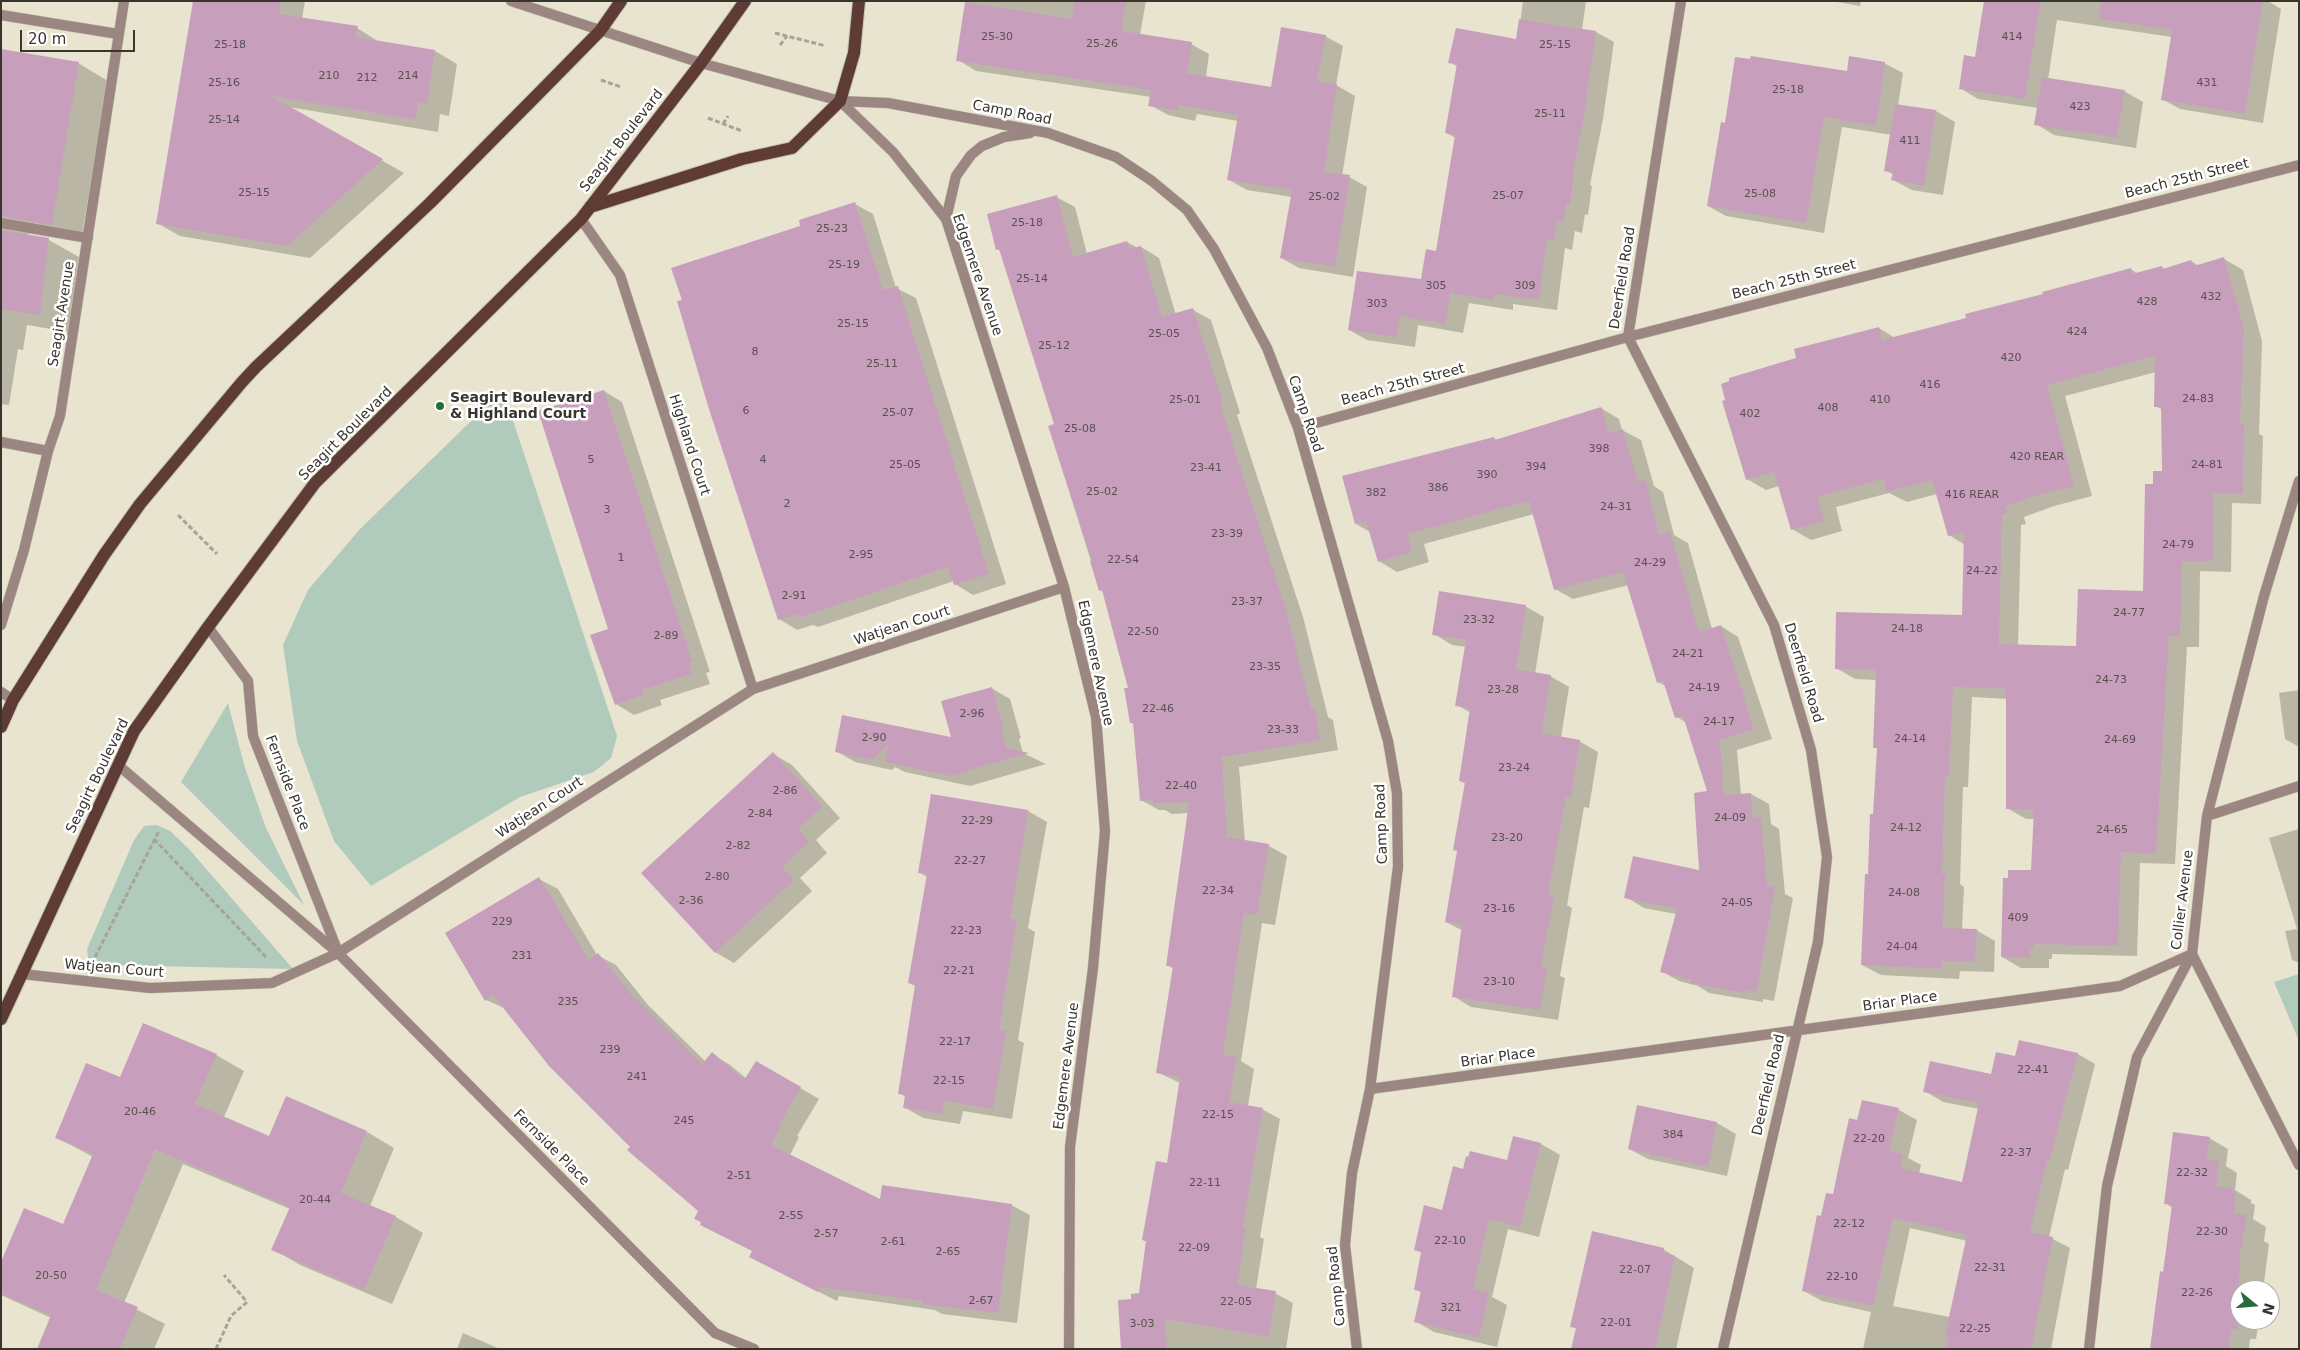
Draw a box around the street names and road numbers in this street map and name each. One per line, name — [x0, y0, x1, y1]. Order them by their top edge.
street label: Seagirt Boulevard — [577, 86, 667, 196]
street label: Camp Road — [971, 97, 1053, 129]
street label: Beach 25th Street — [2123, 155, 2251, 203]
street label: Edgemere Avenue — [948, 212, 1006, 338]
street label: Deerfield Road — [1607, 226, 1639, 330]
street label: Beach 25th Street — [1730, 256, 1858, 304]
street label: Seagirt Avenue — [45, 260, 79, 368]
street label: Beach 25th Street — [1339, 360, 1467, 410]
street label: Camp Road — [1284, 373, 1326, 455]
street label: Seagirt Boulevard — [296, 384, 396, 484]
street label: Highland Court — [665, 392, 713, 498]
street label: Edgemere Avenue — [1073, 599, 1117, 727]
street label: Watjean Court — [852, 603, 952, 649]
street label: Deerfield Road — [1780, 621, 1826, 725]
street label: Seagirt Boulevard — [63, 716, 133, 836]
street label: Fernside Place — [261, 733, 313, 833]
street label: Watjean Court — [494, 774, 586, 842]
street label: Camp Road — [1372, 784, 1392, 864]
street label: Collier Avenue — [2169, 849, 2197, 951]
street label: Watjean Court — [64, 956, 164, 982]
street label: Briar Place — [1862, 988, 1938, 1016]
street label: Edgemere Avenue — [1051, 1001, 1083, 1131]
street label: Deerfield Road — [1749, 1033, 1789, 1137]
street label: Briar Place — [1460, 1044, 1536, 1072]
street label: Fernside Place — [509, 1106, 593, 1190]
street label: Camp Road — [1324, 1245, 1350, 1327]

